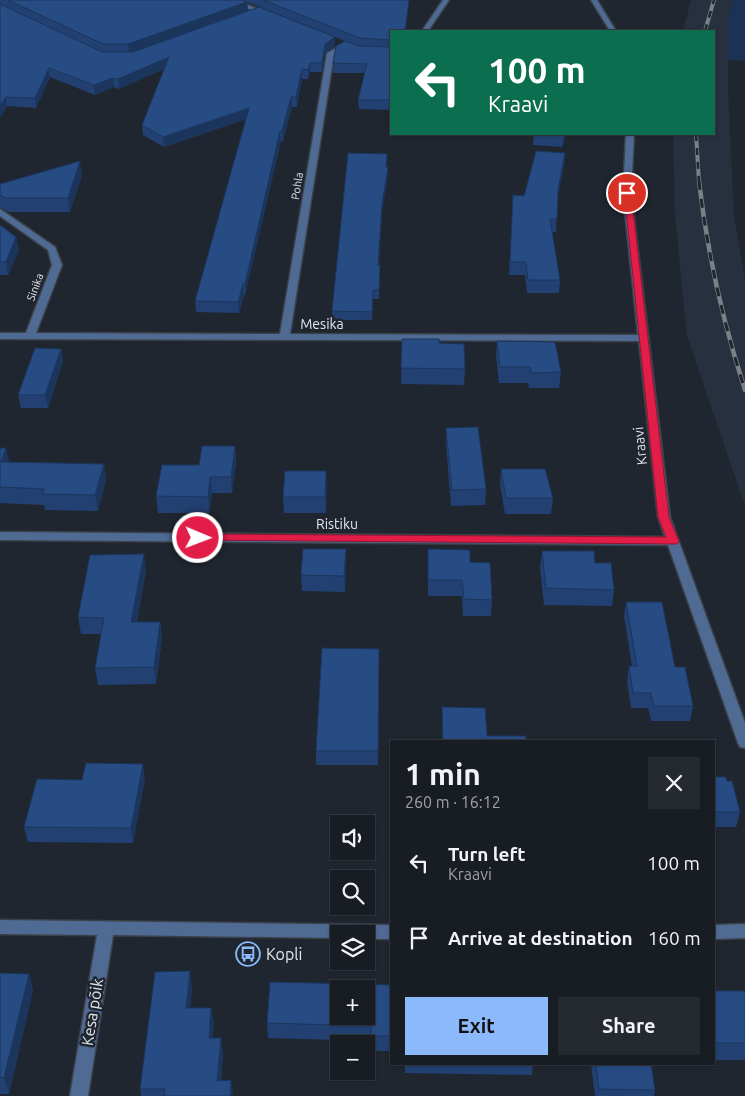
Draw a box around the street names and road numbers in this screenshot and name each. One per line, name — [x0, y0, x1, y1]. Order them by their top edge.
street label: Pohla — [289, 171, 305, 201]
street label: Sinika — [24, 272, 46, 302]
street label: Mesika — [300, 316, 344, 332]
street label: Kraavi — [630, 426, 650, 466]
street label: Ristiku — [316, 516, 358, 532]
street label: Kesa põik — [78, 977, 106, 1047]

